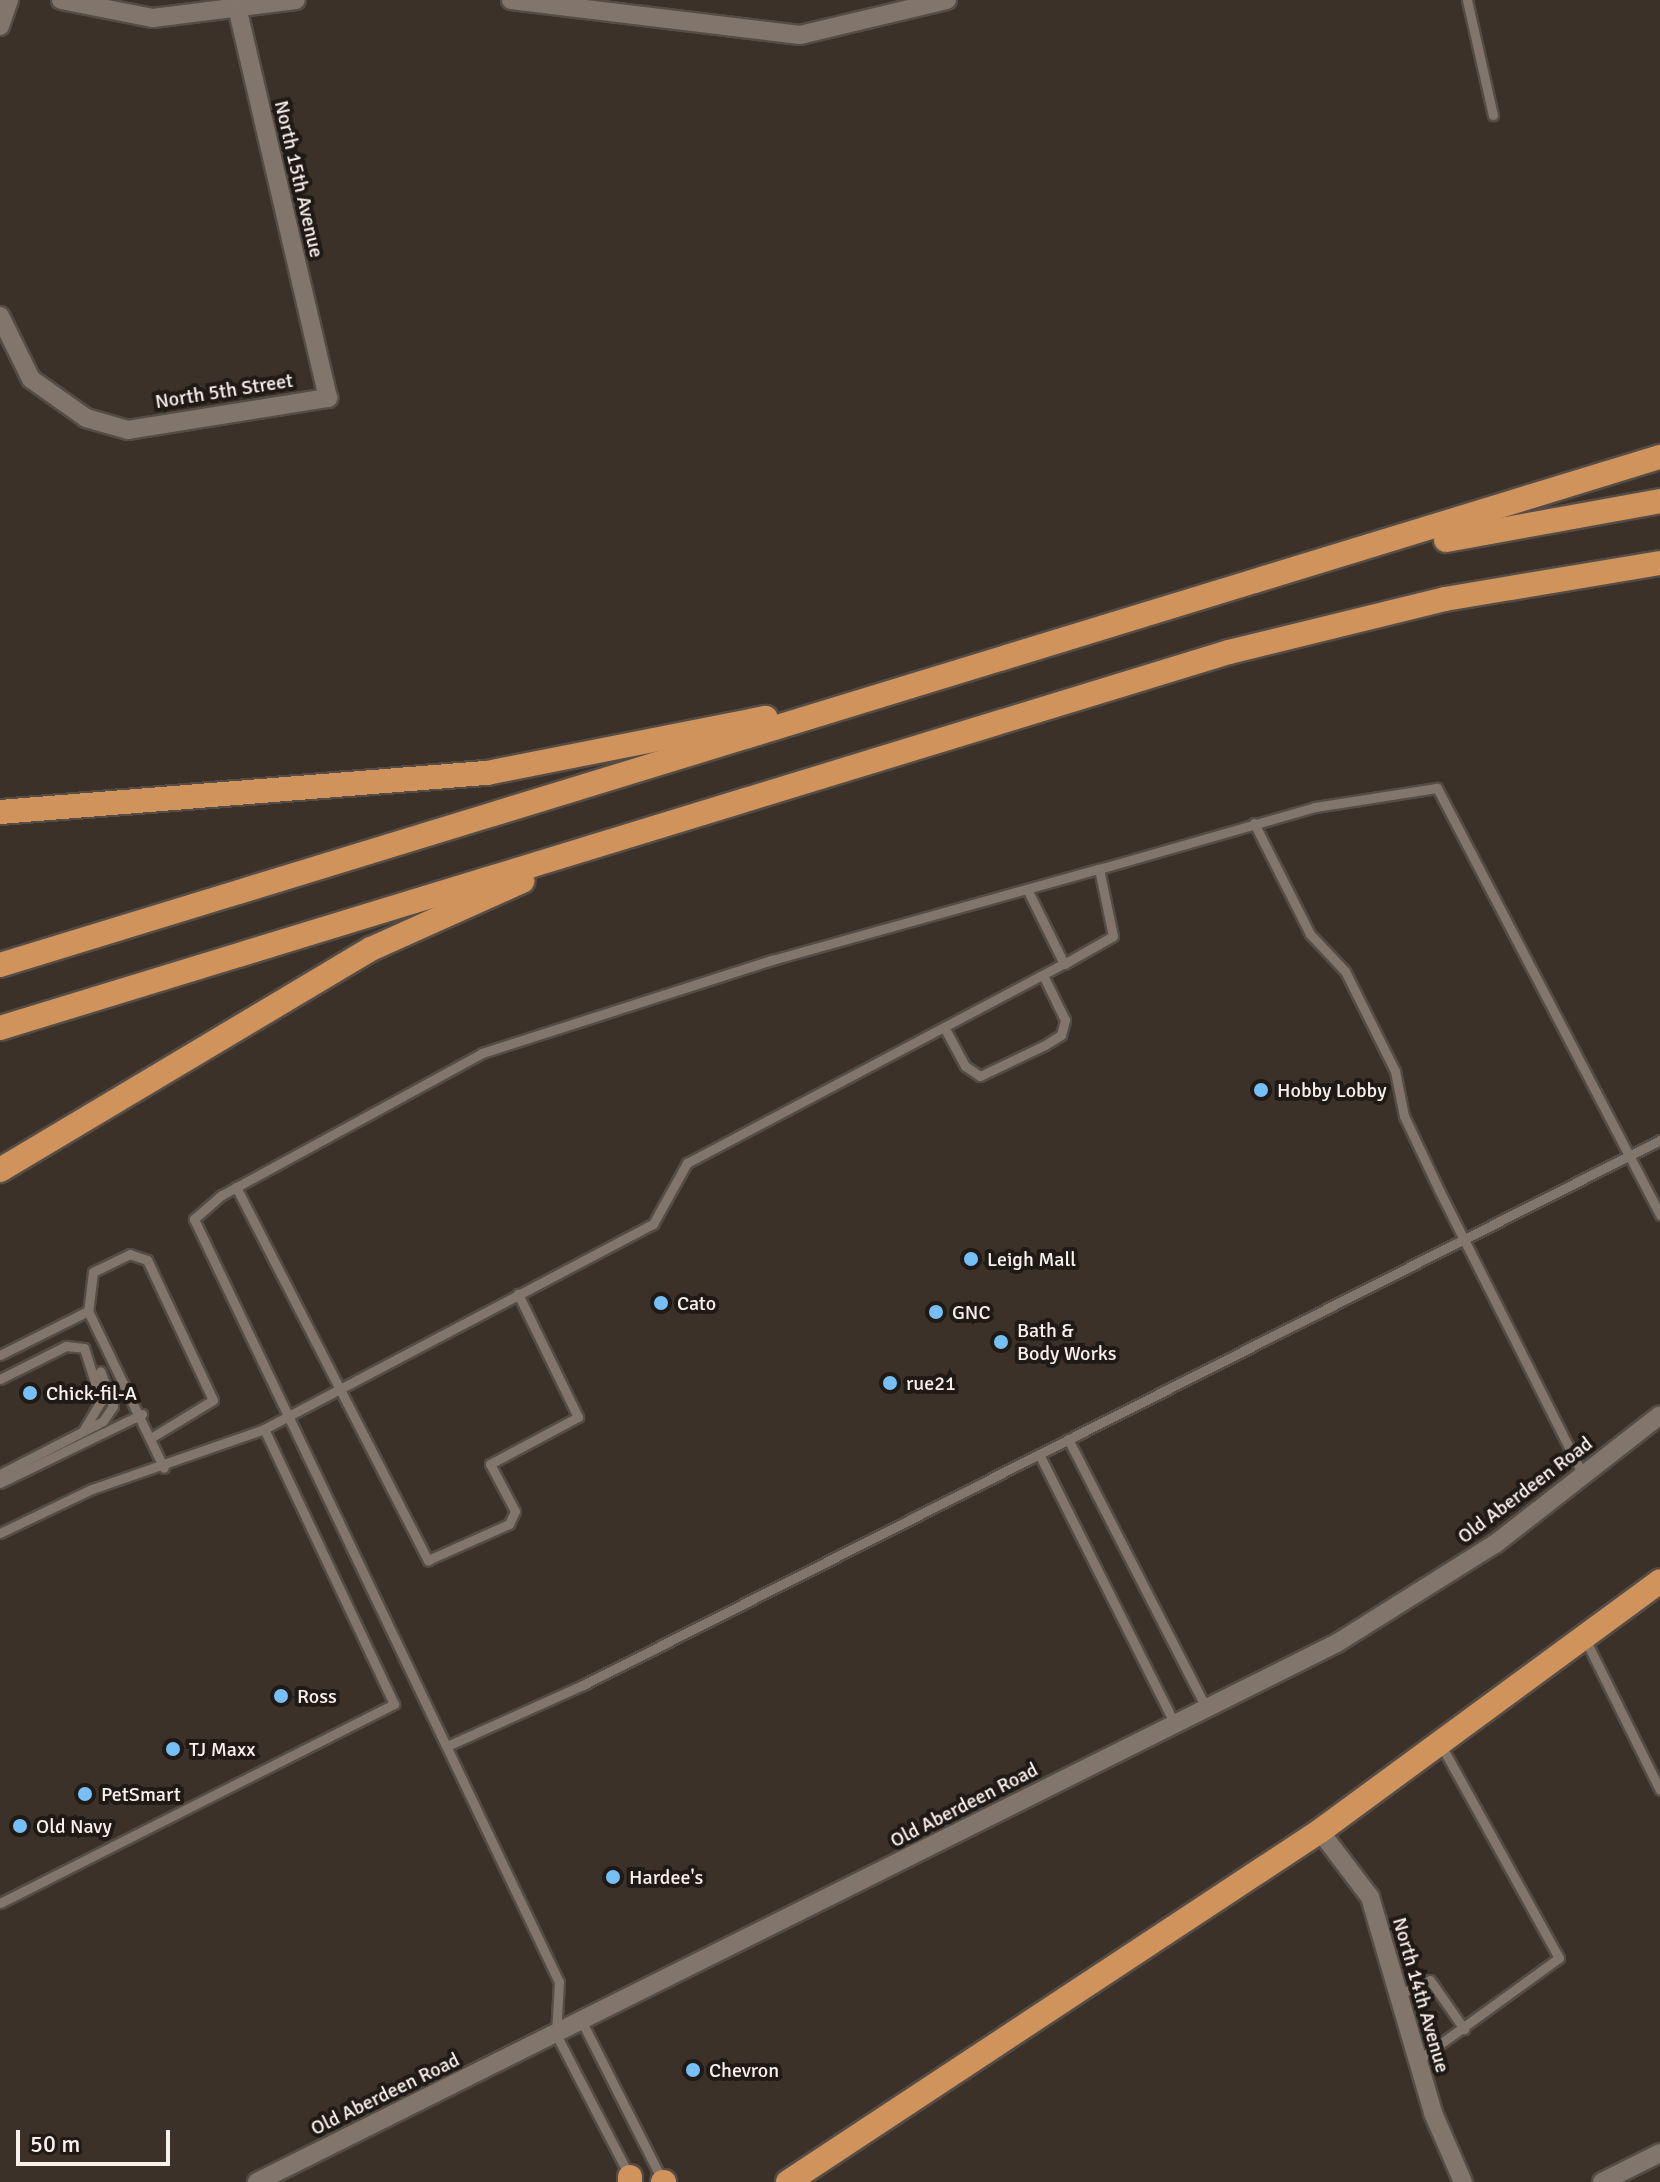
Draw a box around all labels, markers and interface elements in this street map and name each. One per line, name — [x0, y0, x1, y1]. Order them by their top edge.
street label: North 15th Avenue — [269, 98, 329, 260]
street label: North 5th Street — [153, 368, 295, 414]
place label: Hobby Lobby — [1277, 1078, 1387, 1102]
marker: Hobby Lobby — [1252, 1081, 1270, 1099]
place label: Leigh Mall — [987, 1247, 1076, 1271]
marker: Leigh Mall — [962, 1250, 980, 1268]
place label: Cato — [677, 1291, 716, 1315]
marker: Cato — [652, 1294, 670, 1312]
place label: GNC — [952, 1300, 991, 1324]
marker: GNC — [927, 1303, 945, 1321]
place label: Bath & Body Works — [1017, 1318, 1117, 1365]
marker: Bath & Body Works — [992, 1333, 1010, 1351]
place label: rue21 — [906, 1371, 956, 1395]
marker: rue21 — [881, 1374, 899, 1392]
place label: Chick-fil-A — [46, 1381, 137, 1405]
marker: Chick-fil-A — [21, 1384, 39, 1402]
street label: Old Aberdeen Road — [1453, 1431, 1597, 1549]
place label: Ross — [297, 1684, 337, 1708]
marker: Ross — [272, 1687, 290, 1705]
place label: TJ Maxx — [189, 1737, 255, 1761]
marker: TJ Maxx — [164, 1740, 182, 1758]
street label: Old Aberdeen Road — [886, 1757, 1042, 1853]
place label: PetSmart — [101, 1782, 181, 1806]
marker: PetSmart — [76, 1785, 94, 1803]
place label: Old Navy — [36, 1814, 112, 1838]
marker: Old Navy — [11, 1817, 29, 1835]
place label: Hardee's — [629, 1865, 703, 1889]
marker: Hardee's — [604, 1868, 622, 1886]
street label: North 14th Avenue — [1387, 1915, 1455, 2075]
street label: Old Aberdeen Road — [307, 2048, 463, 2140]
place label: Chevron — [709, 2058, 779, 2082]
marker: Chevron — [684, 2061, 702, 2079]
scale bar — [20, 2114, 174, 2164]
text: 50 m — [30, 2129, 80, 2159]

